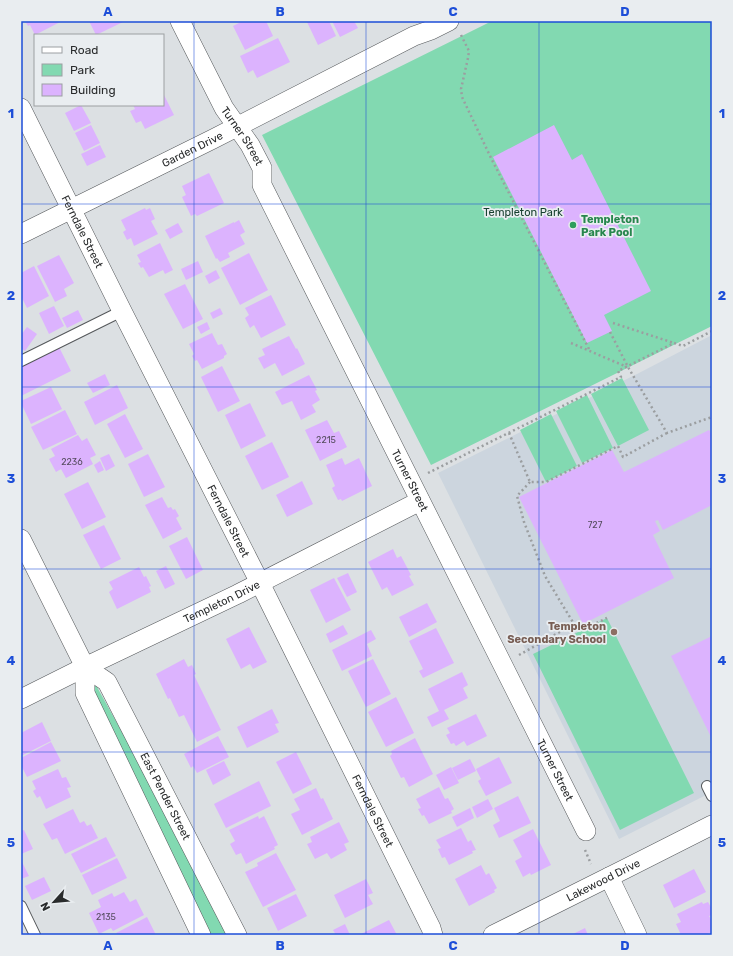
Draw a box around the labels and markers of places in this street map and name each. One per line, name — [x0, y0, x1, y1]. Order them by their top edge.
place label: Templeton Park Pool — [581, 213, 639, 239]
marker: Templeton Park Pool — [568, 220, 578, 230]
place label: Templeton Secondary School — [507, 620, 606, 646]
marker: Templeton Secondary School — [609, 627, 619, 637]

